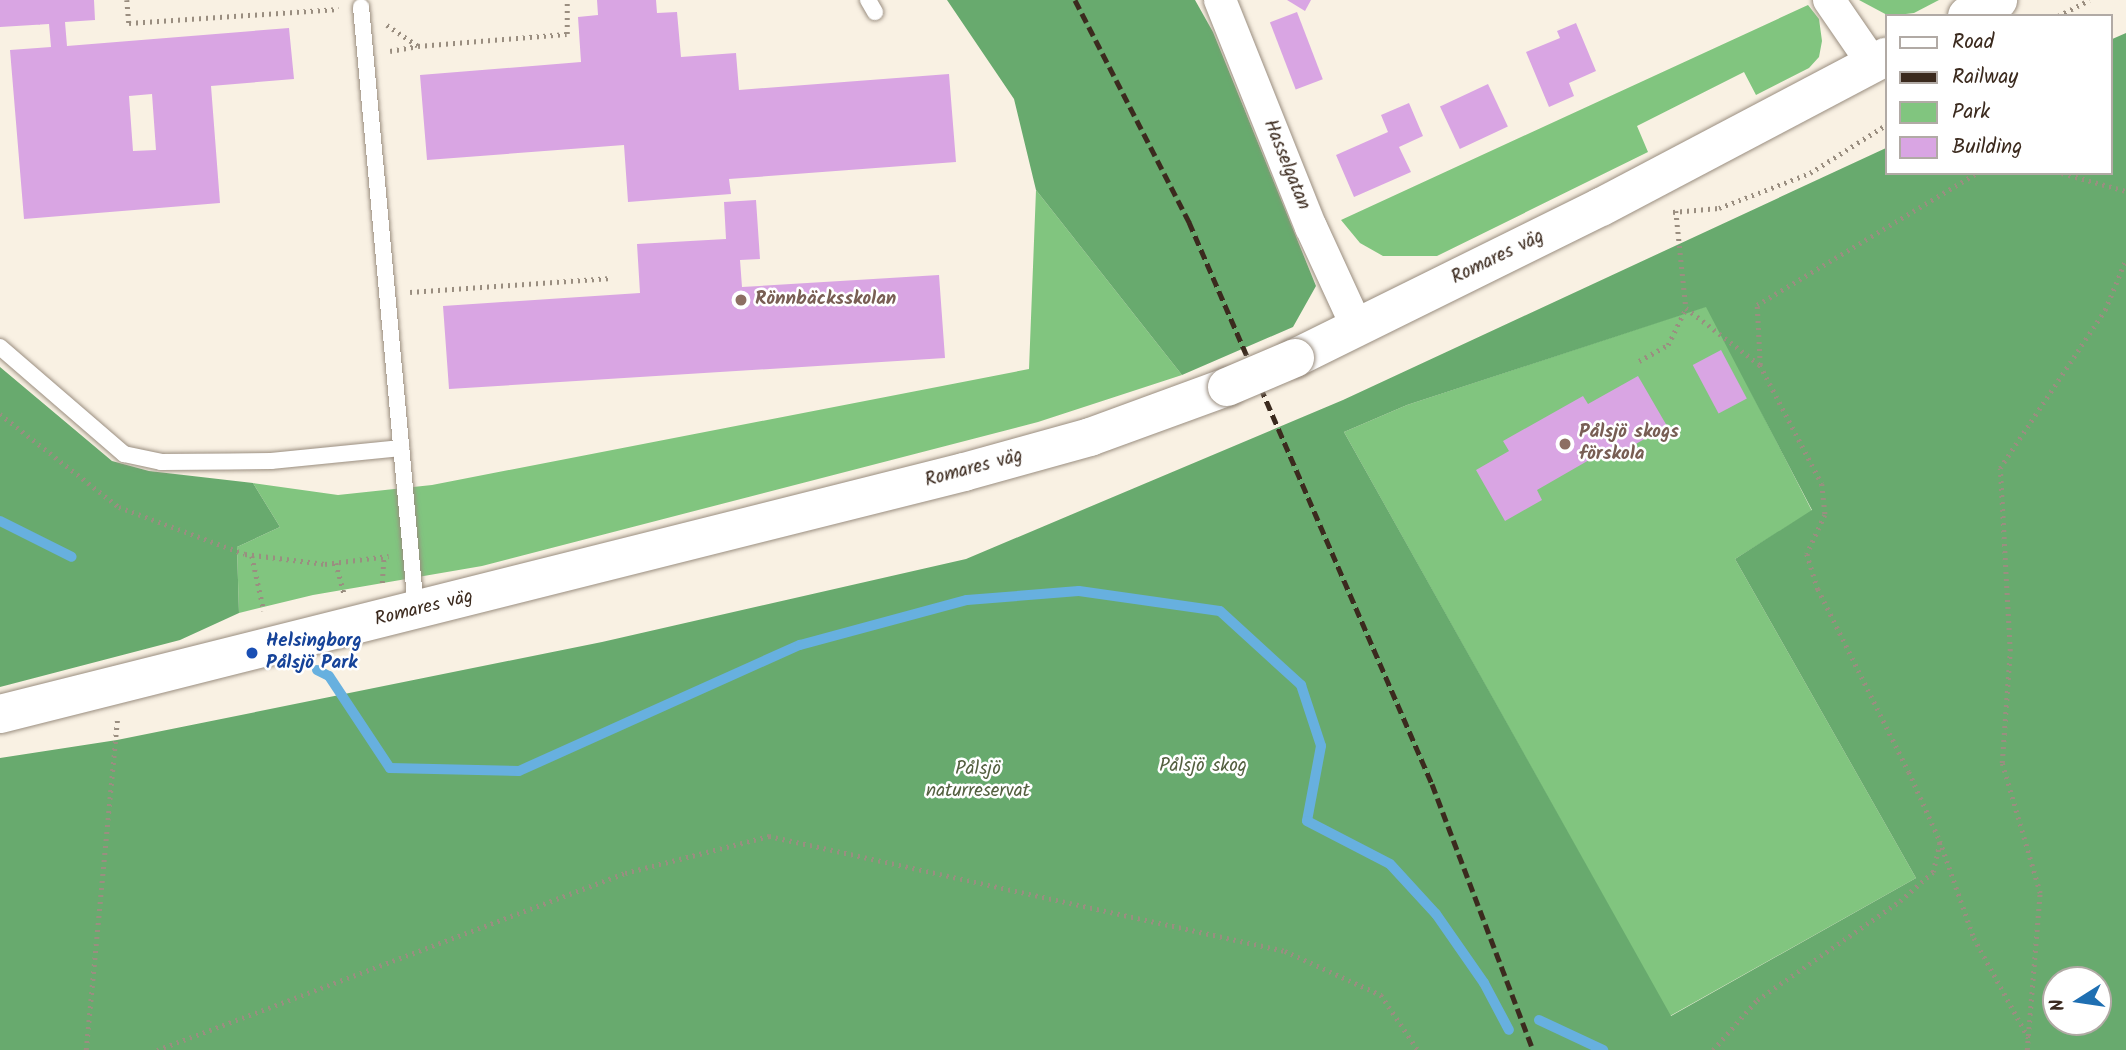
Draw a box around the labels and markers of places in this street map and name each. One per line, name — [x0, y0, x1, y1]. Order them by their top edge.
place label: Rönnbäcksskolan — [755, 289, 896, 311]
marker: Rönnbäcksskolan — [733, 292, 749, 308]
place label: Pålsjö skogs förskola — [1579, 422, 1679, 466]
marker: Pålsjö skogs förskola — [1557, 436, 1573, 452]
place label: Helsingborg Pålsjö Park — [266, 631, 362, 675]
marker: Helsingborg Pålsjö Park — [244, 645, 260, 661]

